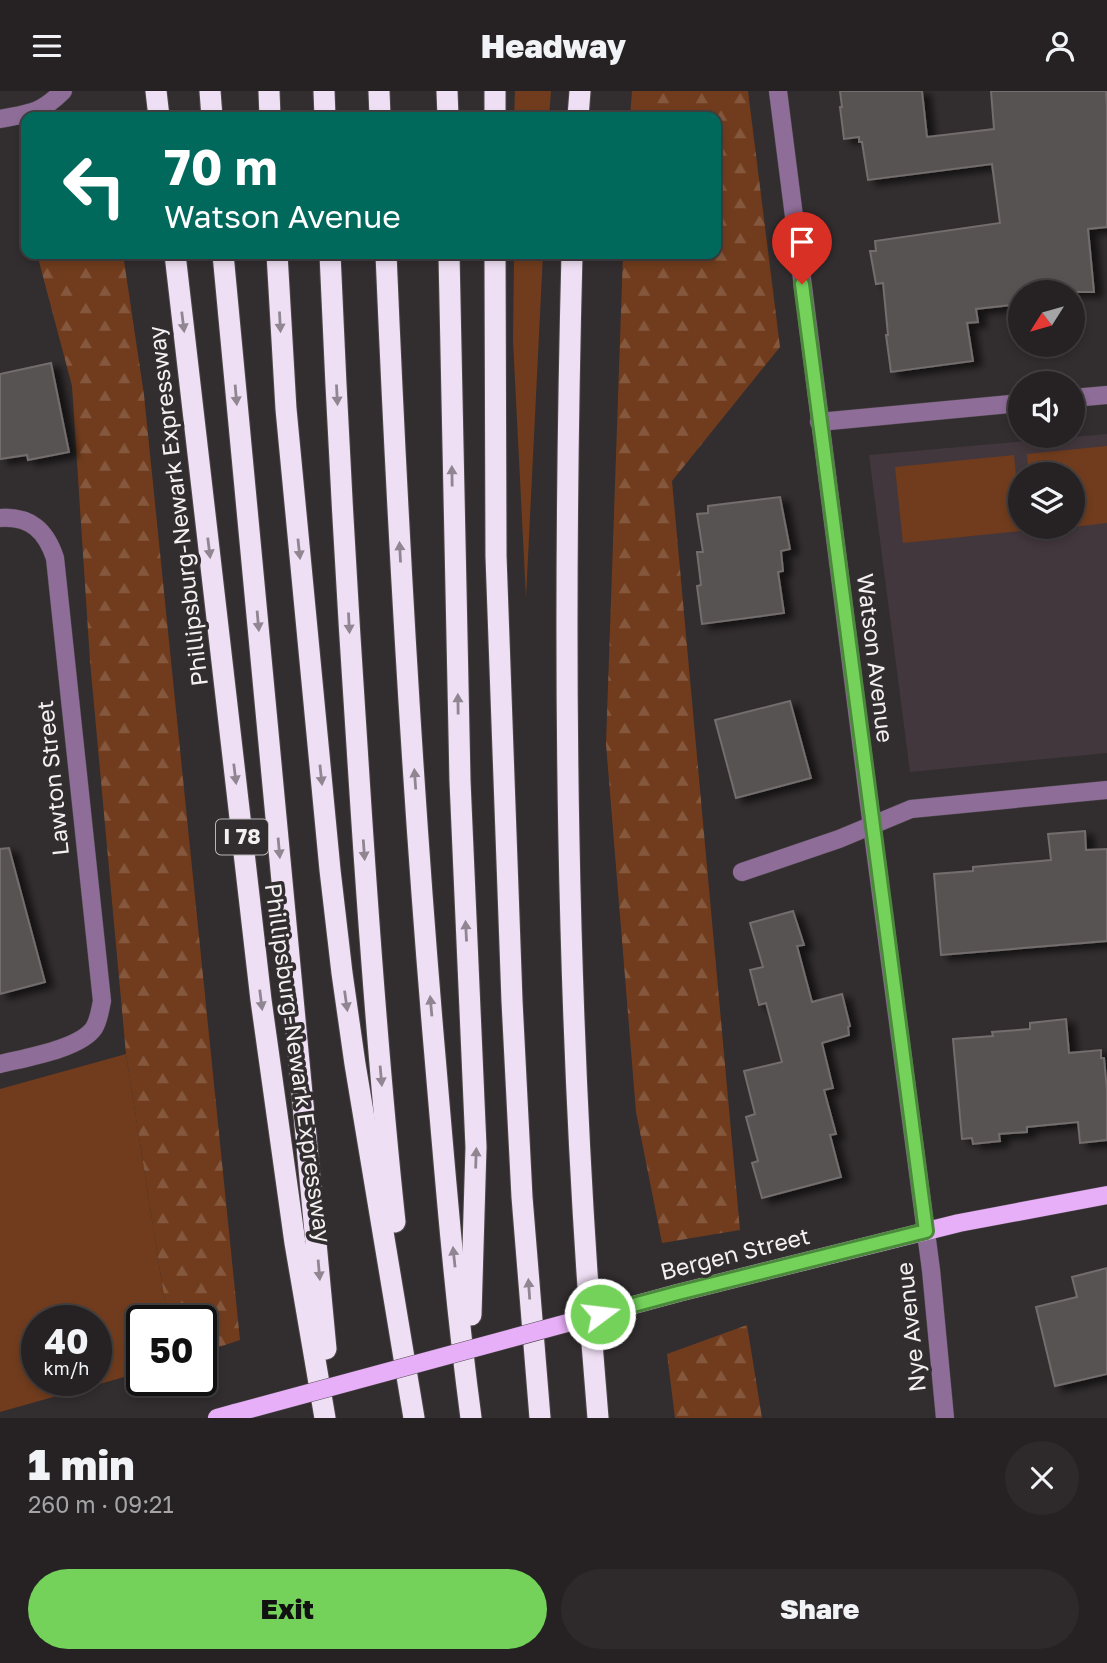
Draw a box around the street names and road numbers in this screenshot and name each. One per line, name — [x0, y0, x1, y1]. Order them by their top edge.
street label: Phillipsburg-Newark Expressway — [141, 324, 213, 688]
street label: Watson Avenue — [852, 572, 900, 744]
street label: Lawton Street — [30, 699, 74, 857]
road number: I 78 — [216, 819, 268, 855]
street label: Phillipsburg-Newark Expressway — [260, 881, 338, 1244]
street label: Bergen Street — [657, 1221, 812, 1285]
street label: Nye Avenue — [889, 1261, 931, 1393]

